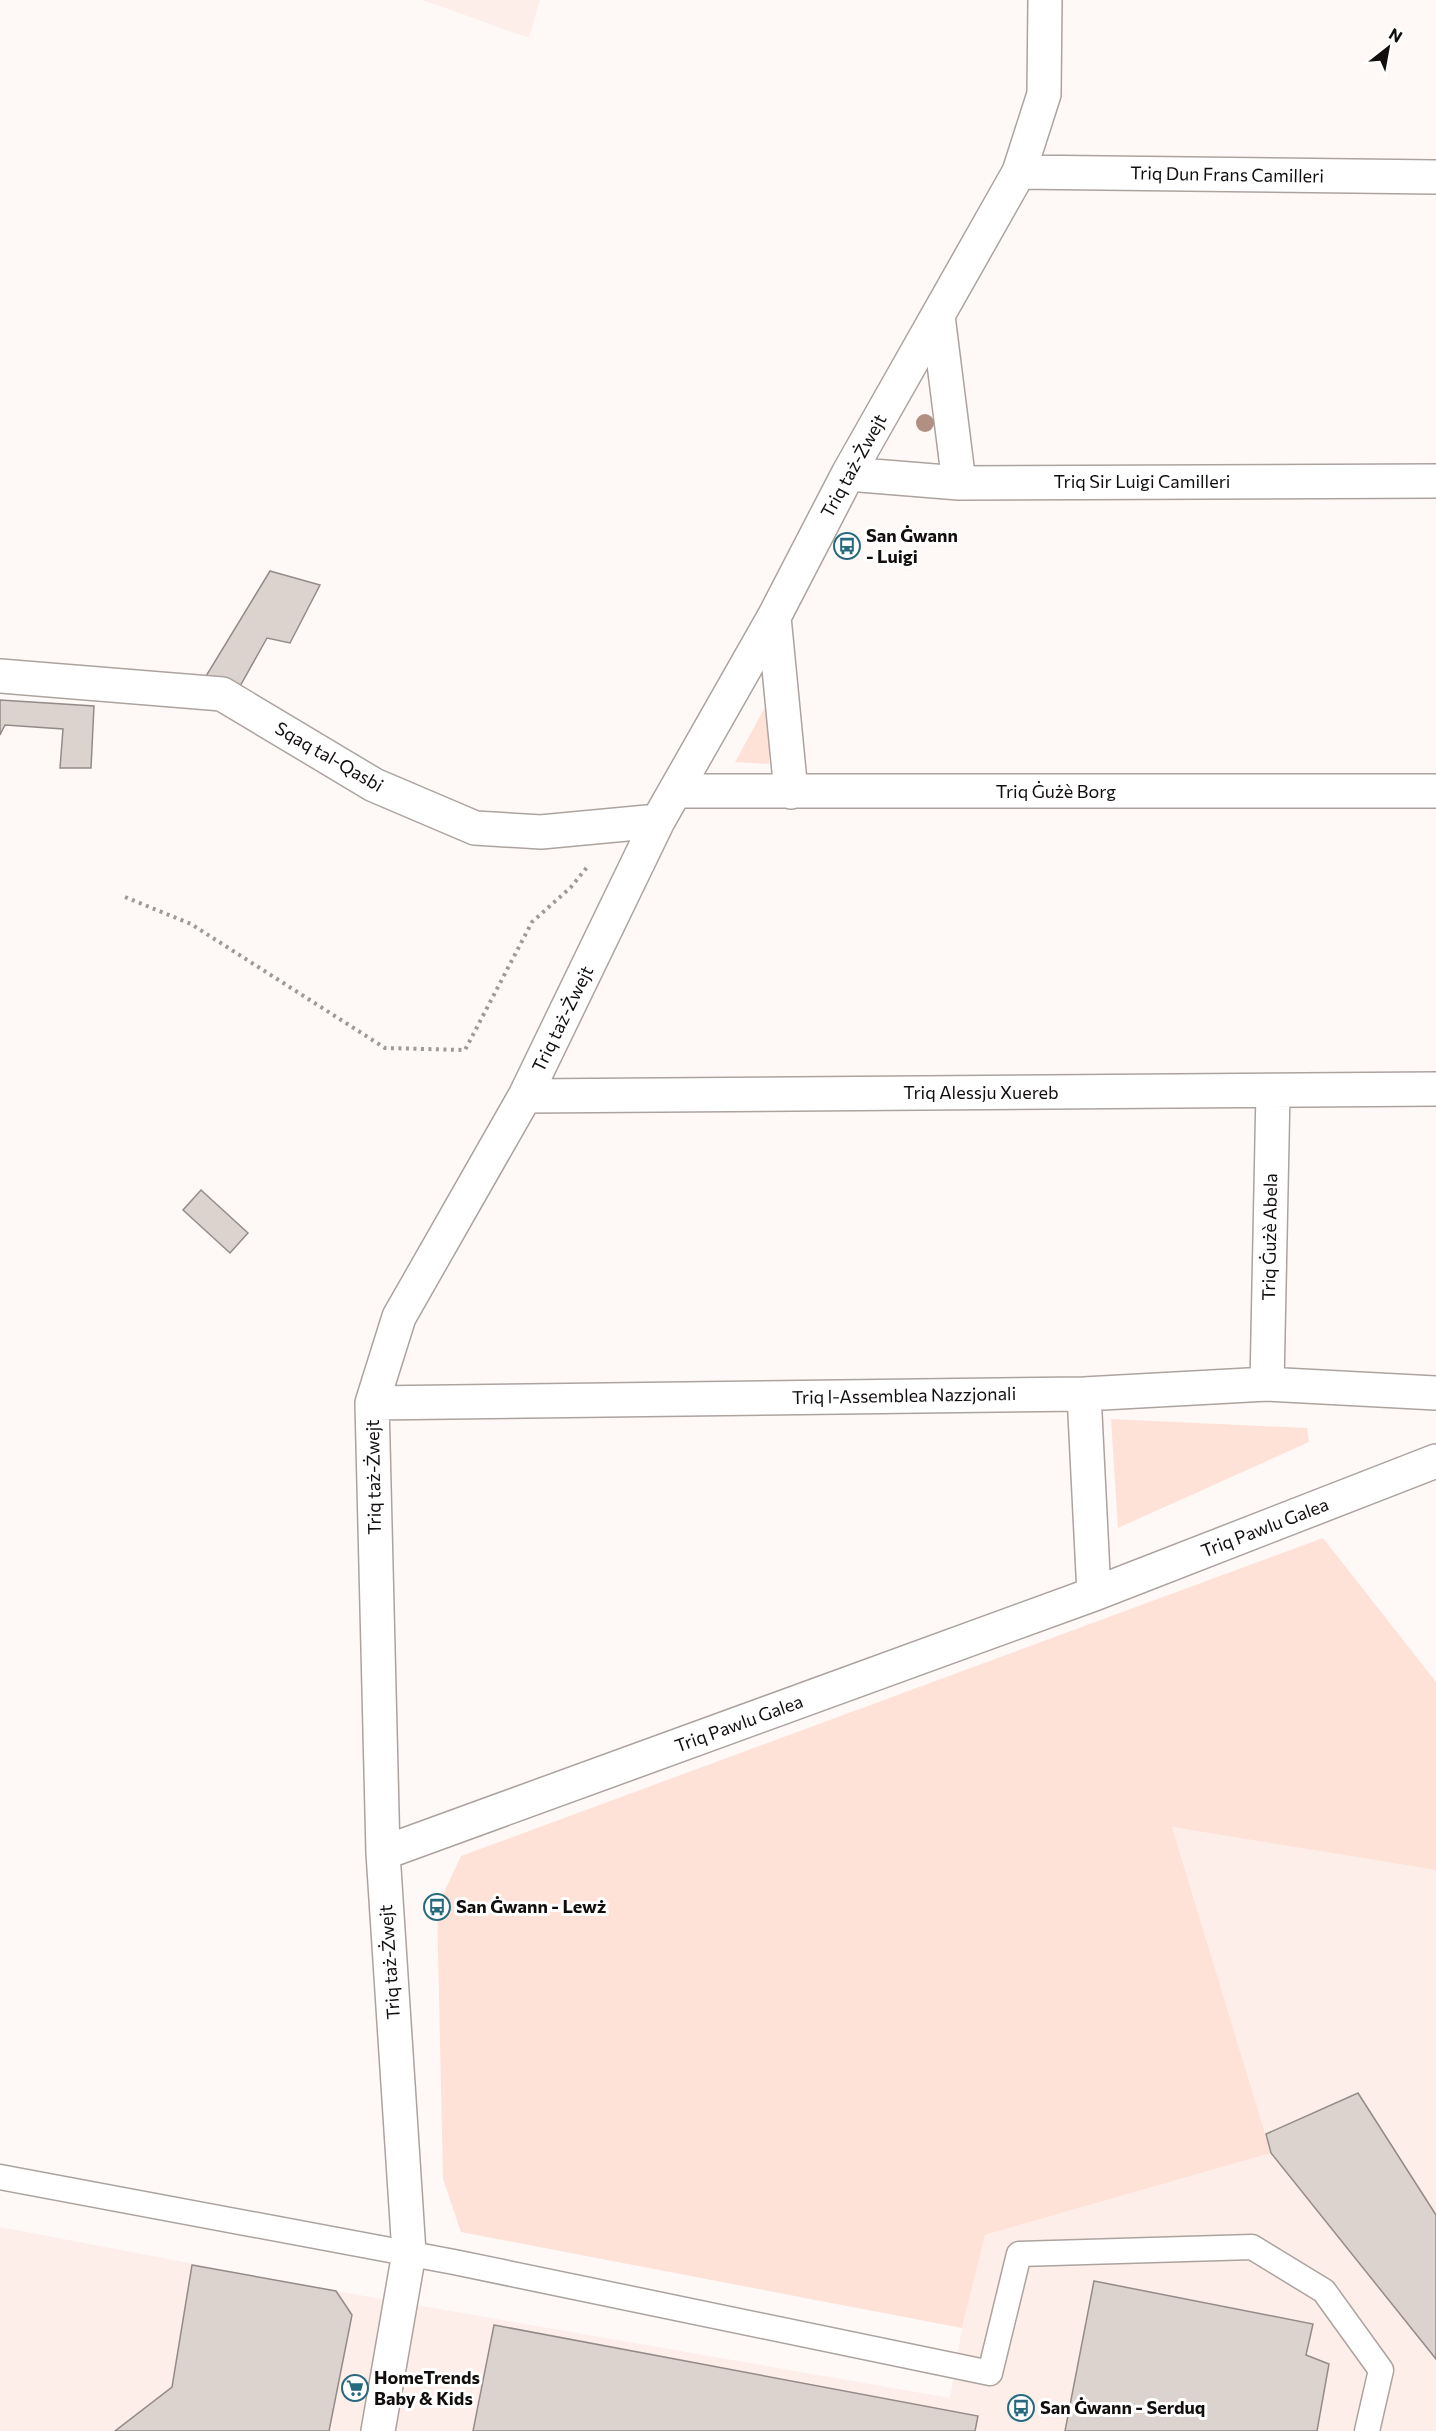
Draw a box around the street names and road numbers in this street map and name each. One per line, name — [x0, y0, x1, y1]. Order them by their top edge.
street label: Triq Dun Frans Camilleri — [1130, 161, 1324, 187]
street label: Triq taż-Żwejt — [816, 410, 891, 521]
street label: Triq Sir Luigi Camilleri — [1054, 470, 1231, 492]
street label: Sqaq tal-Qasbi — [272, 716, 387, 796]
street label: Triq Ġużè Borg — [996, 780, 1116, 802]
street label: Triq taż-Żwejt — [527, 962, 597, 1075]
street label: Triq Alessju Xuereb — [903, 1081, 1059, 1103]
street label: Triq Ġużè Abela — [1257, 1173, 1281, 1301]
street label: Triq l-Assemblea Nazzjonali — [792, 1382, 1016, 1408]
street label: Triq taż-Żwejt — [361, 1419, 385, 1535]
street label: Triq Pawlu Galea — [1198, 1493, 1332, 1562]
street label: Triq Pawlu Galea — [672, 1690, 806, 1756]
street label: Triq taż-Żwejt — [374, 1904, 404, 2020]

